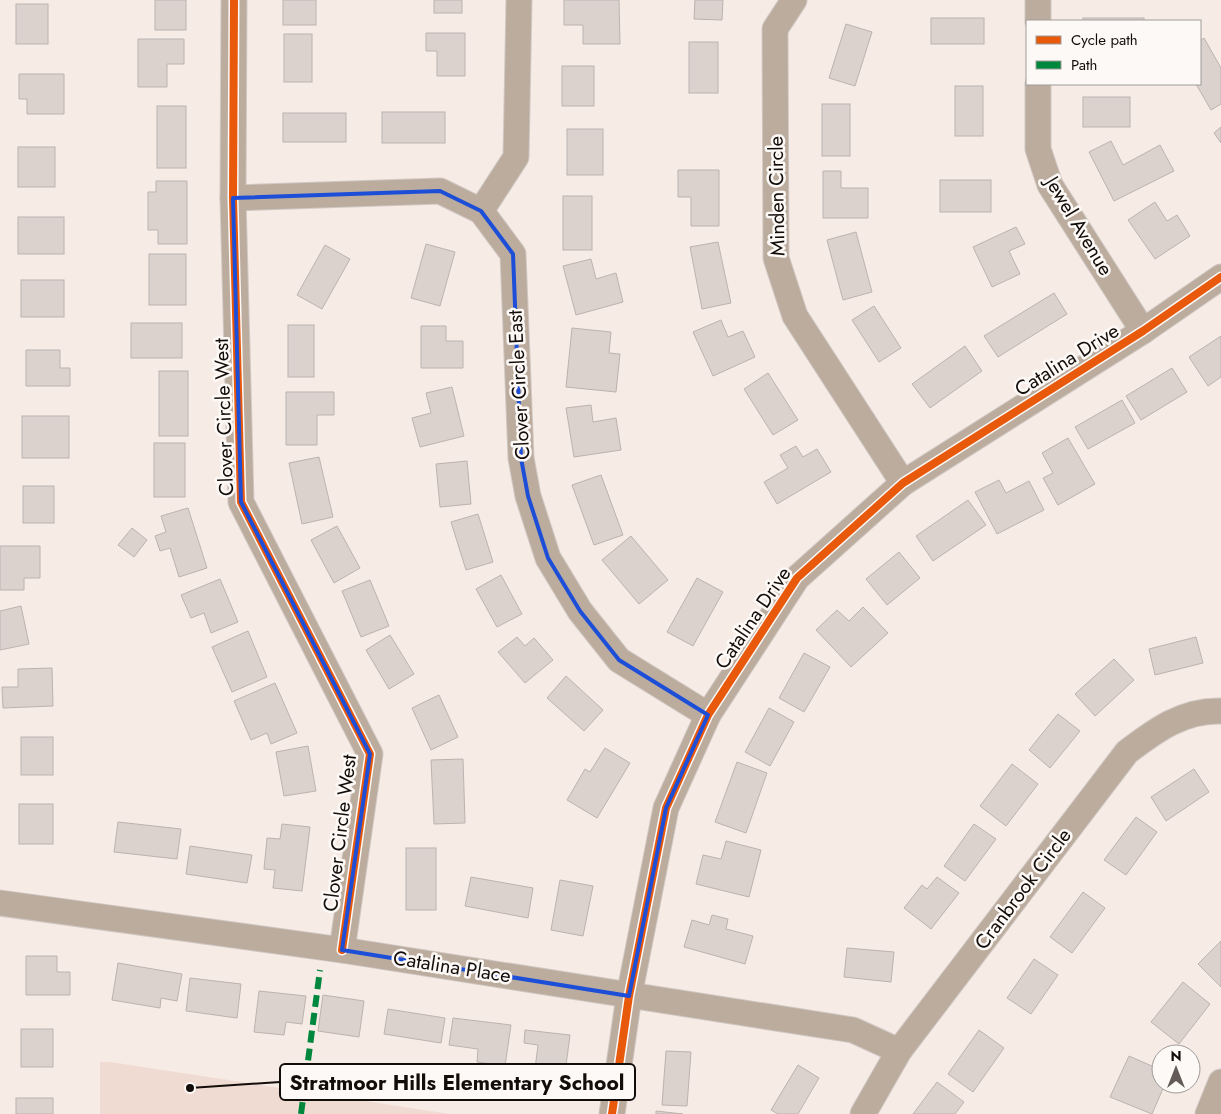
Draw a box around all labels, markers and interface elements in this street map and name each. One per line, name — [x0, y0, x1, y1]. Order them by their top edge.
legend — [1026, 20, 1201, 85]
text: Cycle path — [1071, 29, 1138, 51]
text: Path — [1071, 54, 1097, 76]
street label: Minden Circle — [761, 136, 793, 256]
street label: Jewel Avenue — [1036, 168, 1120, 281]
street label: Clover Circle East — [501, 309, 537, 461]
street label: Catalina Drive — [1009, 316, 1125, 404]
street label: Clover Circle West — [207, 337, 241, 496]
street label: Catalina Drive — [708, 561, 798, 675]
street label: Clover Circle West — [316, 753, 364, 913]
street label: Cranbrook Circle — [968, 822, 1078, 956]
street label: Catalina Place — [391, 943, 513, 991]
north arrow — [1151, 1044, 1201, 1094]
text: N — [1170, 1046, 1182, 1066]
callout: Stratmoor Hills Elementary School — [280, 1064, 635, 1100]
text: Stratmoor Hills Elementary School — [290, 1068, 624, 1098]

